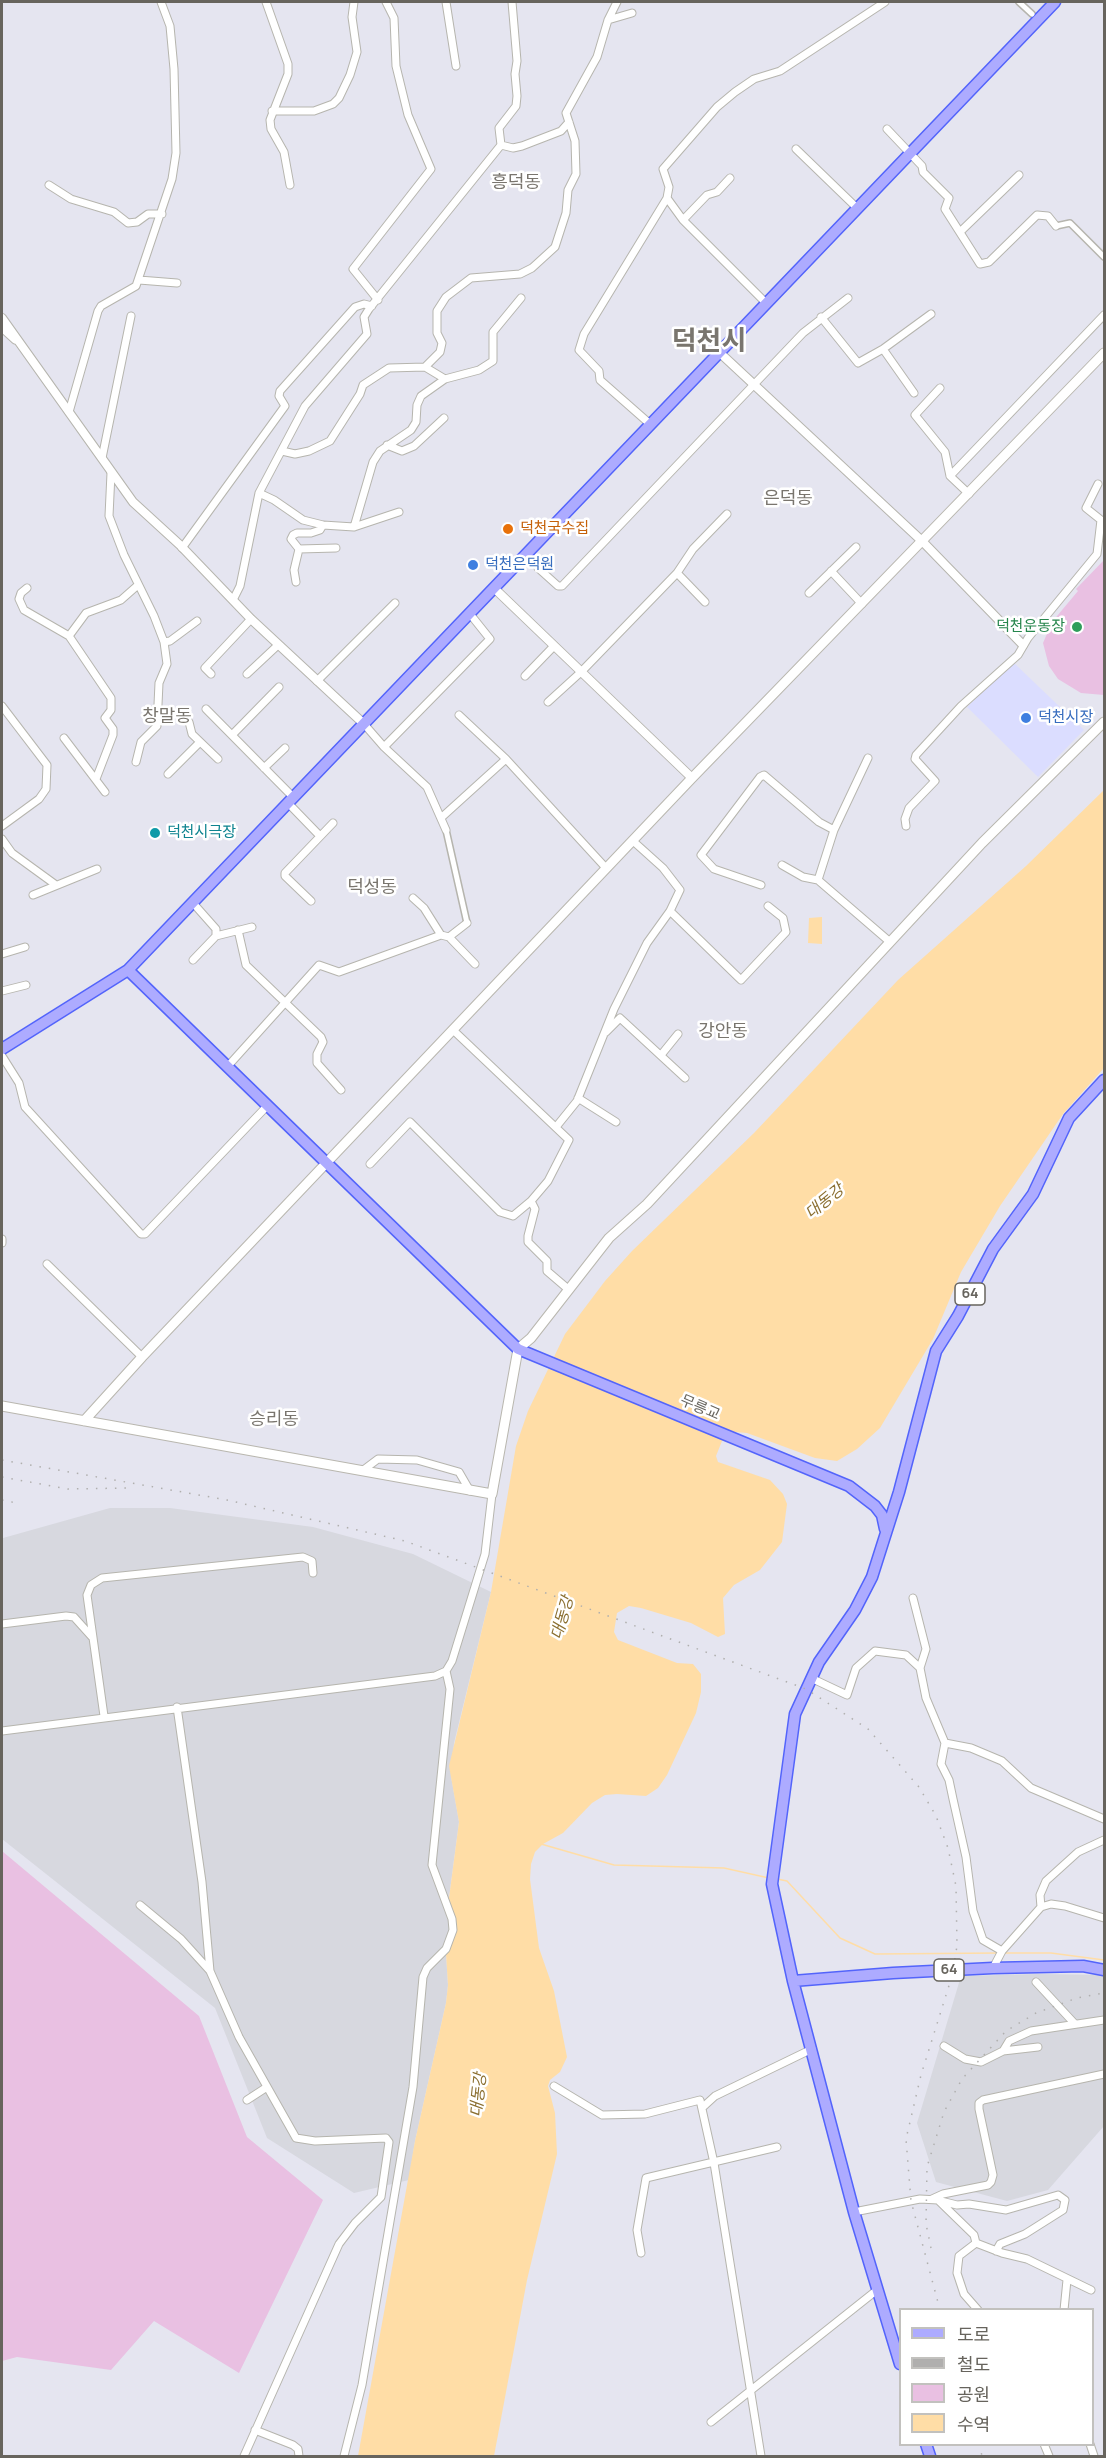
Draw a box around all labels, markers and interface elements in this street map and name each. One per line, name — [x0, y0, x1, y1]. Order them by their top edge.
district label: 흥덕동 — [491, 172, 541, 194]
district label: 덕천시 — [672, 326, 746, 358]
district label: 은덕동 — [763, 488, 813, 510]
place label: 덕천국수집 — [520, 520, 589, 538]
marker: 덕천국수집 — [501, 522, 515, 536]
place label: 덕천은덕원 — [485, 556, 554, 574]
marker: 덕천은덕원 — [466, 558, 480, 572]
place label: 덕천운동장 — [996, 618, 1065, 636]
marker: 덕천운동장 — [1070, 620, 1084, 634]
district label: 창말동 — [142, 706, 192, 728]
place label: 덕천시장 — [1038, 709, 1093, 727]
marker: 덕천시장 — [1019, 711, 1033, 725]
place label: 덕천시극장 — [167, 824, 236, 842]
marker: 덕천시극장 — [148, 826, 162, 840]
district label: 덕성동 — [347, 877, 397, 899]
district label: 강안동 — [698, 1021, 748, 1043]
water label: 대동강 — [802, 1181, 848, 1223]
road number: 64 — [955, 1283, 985, 1305]
street label: 무릉교 — [677, 1392, 723, 1424]
district label: 승리동 — [249, 1409, 299, 1431]
water label: 대동강 — [548, 1594, 578, 1642]
road number: 64 — [934, 1959, 964, 1981]
water label: 대동강 — [467, 2072, 491, 2118]
legend — [899, 2308, 1094, 2446]
text: 도로 — [957, 2322, 990, 2346]
text: 철도 — [957, 2352, 990, 2376]
text: 공원 — [957, 2382, 990, 2406]
text: 수역 — [957, 2412, 990, 2436]

